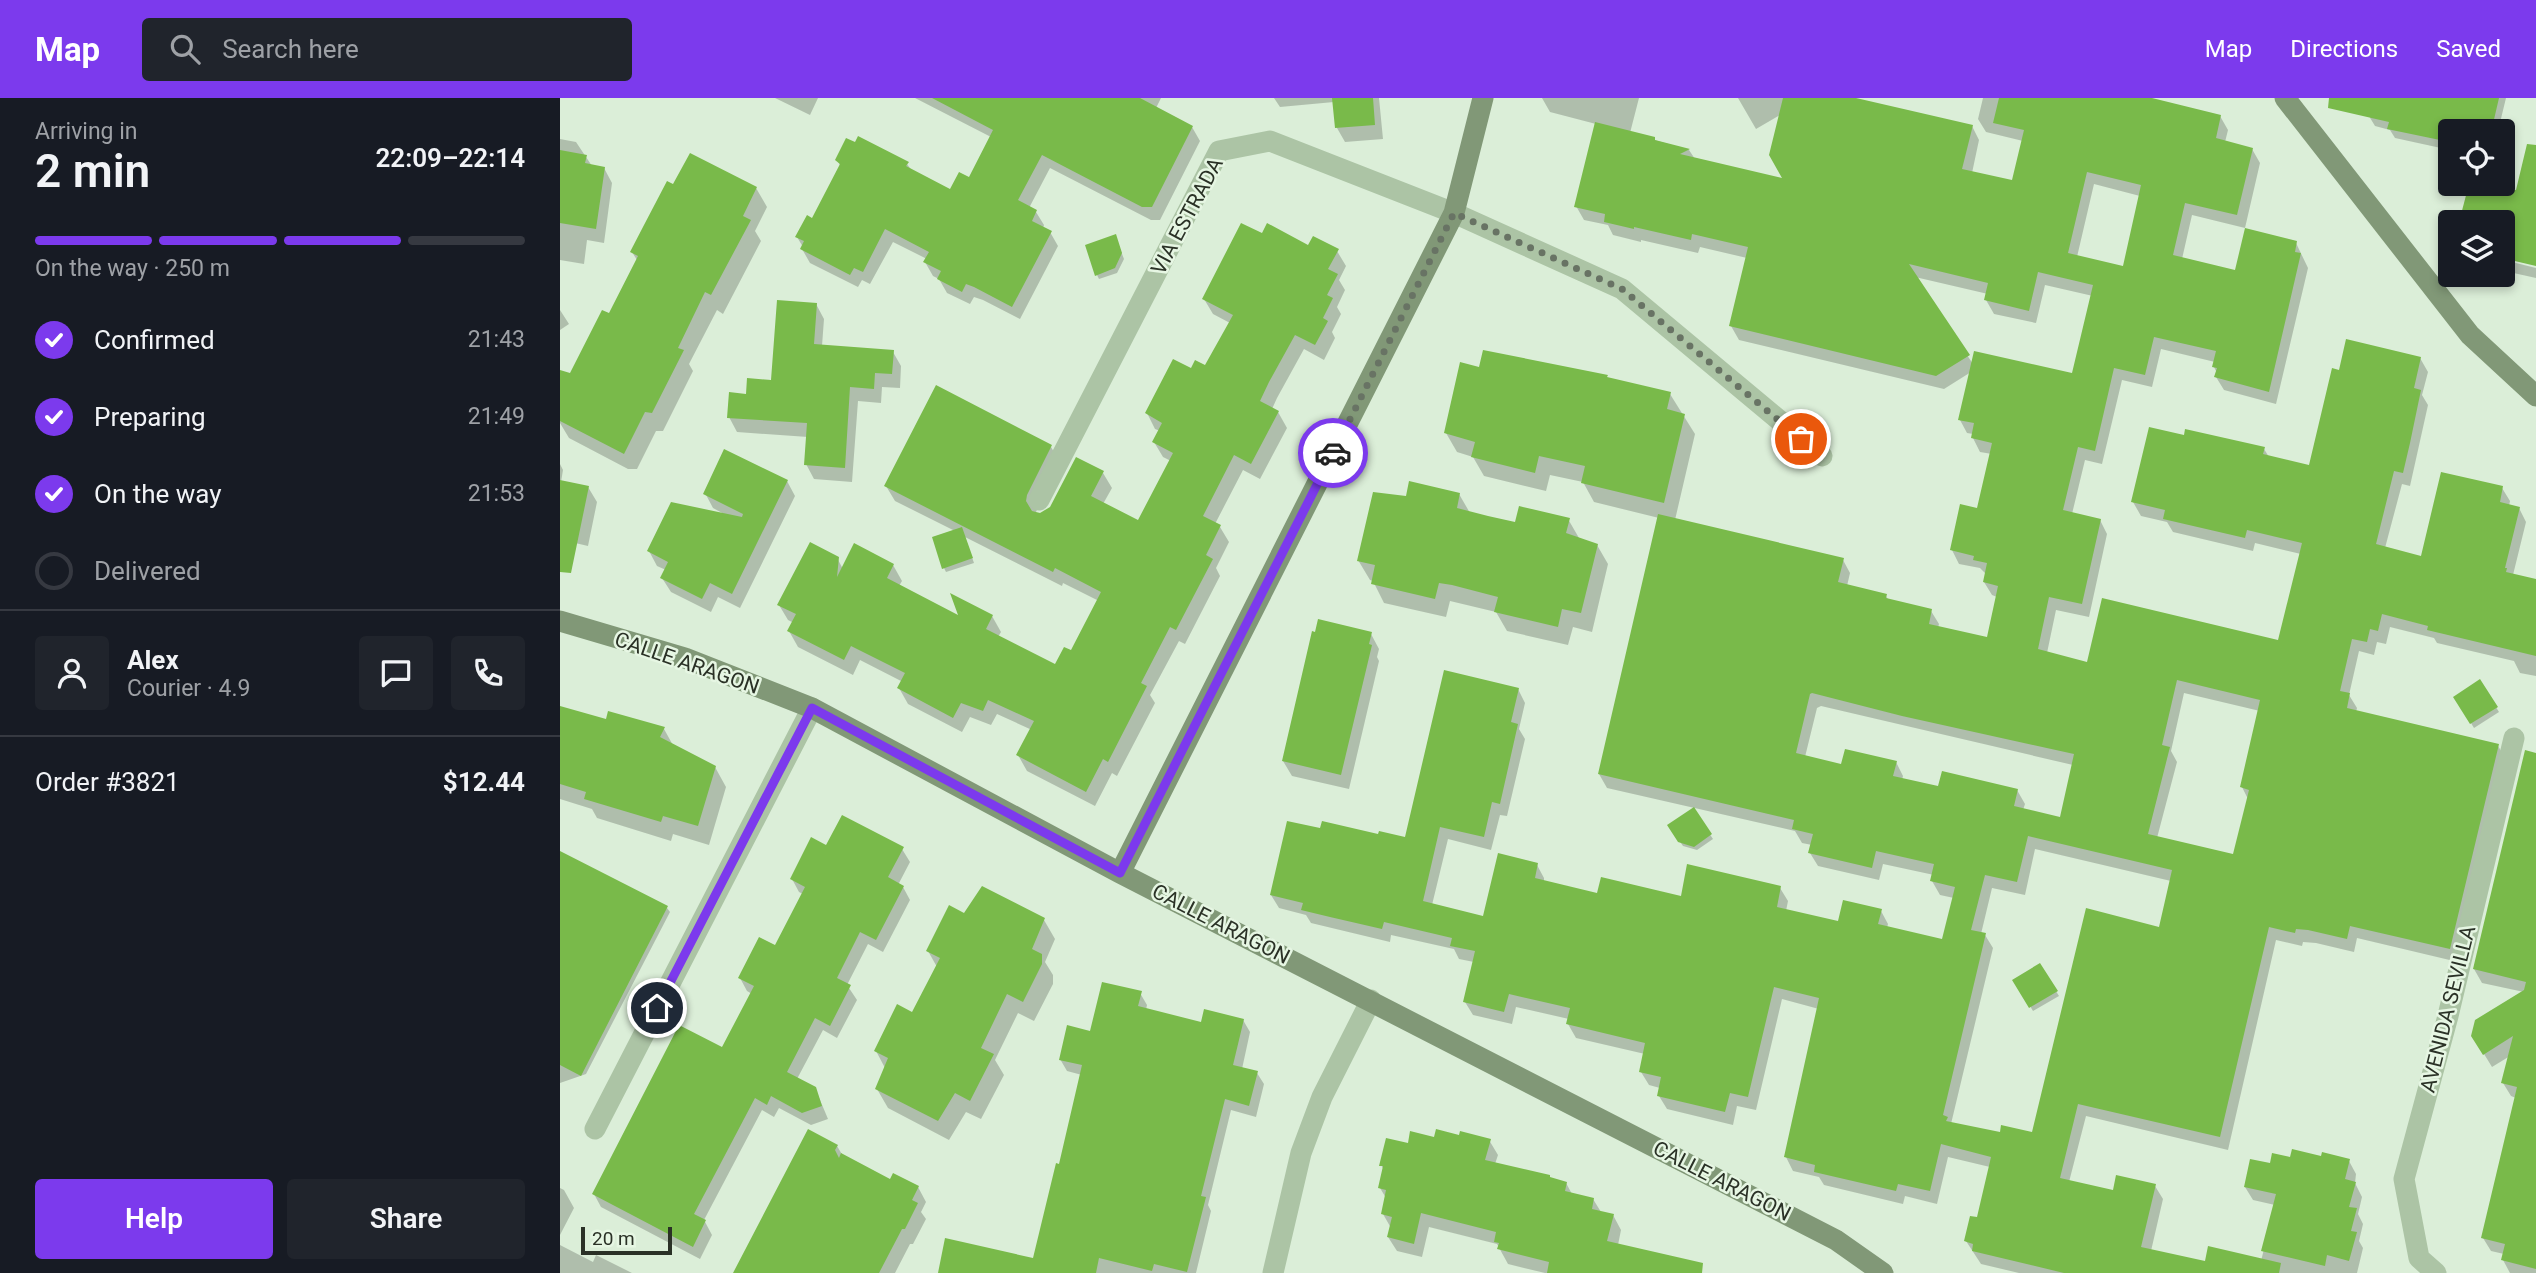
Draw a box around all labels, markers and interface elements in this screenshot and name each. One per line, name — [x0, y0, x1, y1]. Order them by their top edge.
search box — [142, 18, 632, 81]
text: Map — [35, 30, 100, 69]
icon: search — [166, 30, 204, 68]
text: Search here — [222, 34, 359, 64]
text: Map — [2205, 35, 2252, 63]
text: Directions — [2290, 35, 2398, 63]
text: Saved — [2436, 35, 2501, 63]
text: Arriving in — [35, 118, 138, 145]
map controls — [2438, 119, 2515, 287]
button: locate — [2438, 119, 2515, 196]
text: 22:09–22:14 — [375, 143, 525, 173]
text: 2 min — [35, 144, 150, 198]
street label: VIA ESTRADA — [1146, 153, 1228, 279]
button: layers — [2438, 210, 2515, 287]
text: On the way · 250 m — [35, 255, 230, 282]
icon: check — [35, 321, 73, 359]
text: Confirmed — [94, 325, 215, 355]
text: 21:43 — [468, 326, 525, 353]
icon: check — [35, 398, 73, 436]
text: Preparing — [94, 402, 206, 432]
text: 21:49 — [468, 403, 525, 430]
pin — [1771, 409, 1831, 469]
courier — [1298, 418, 1368, 488]
icon: bag — [1782, 420, 1820, 458]
icon: car — [1314, 434, 1352, 472]
icon: check — [35, 475, 73, 513]
text: On the way — [94, 479, 222, 509]
text: 21:53 — [468, 480, 525, 507]
text: Delivered — [94, 556, 201, 586]
street label: CALLE ARAGON — [612, 627, 762, 699]
button: person — [35, 636, 109, 710]
button: chat — [359, 636, 433, 710]
button: phone — [451, 636, 525, 710]
text: Alex — [127, 645, 179, 675]
text: Courier · 4.9 — [127, 675, 250, 702]
text: Order #3821 — [35, 767, 180, 797]
text: $12.44 — [443, 767, 525, 797]
street label: CALLE ARAGON — [1148, 879, 1294, 969]
street label: AVENIDA SEVILLA — [2416, 923, 2480, 1095]
pin — [627, 978, 687, 1038]
icon: home — [638, 989, 676, 1027]
street label: CALLE ARAGON — [1649, 1136, 1795, 1226]
button: Help — [35, 1179, 273, 1259]
button: Share — [287, 1179, 525, 1259]
scale bar — [581, 1224, 672, 1256]
text: 20 m — [592, 1227, 635, 1250]

